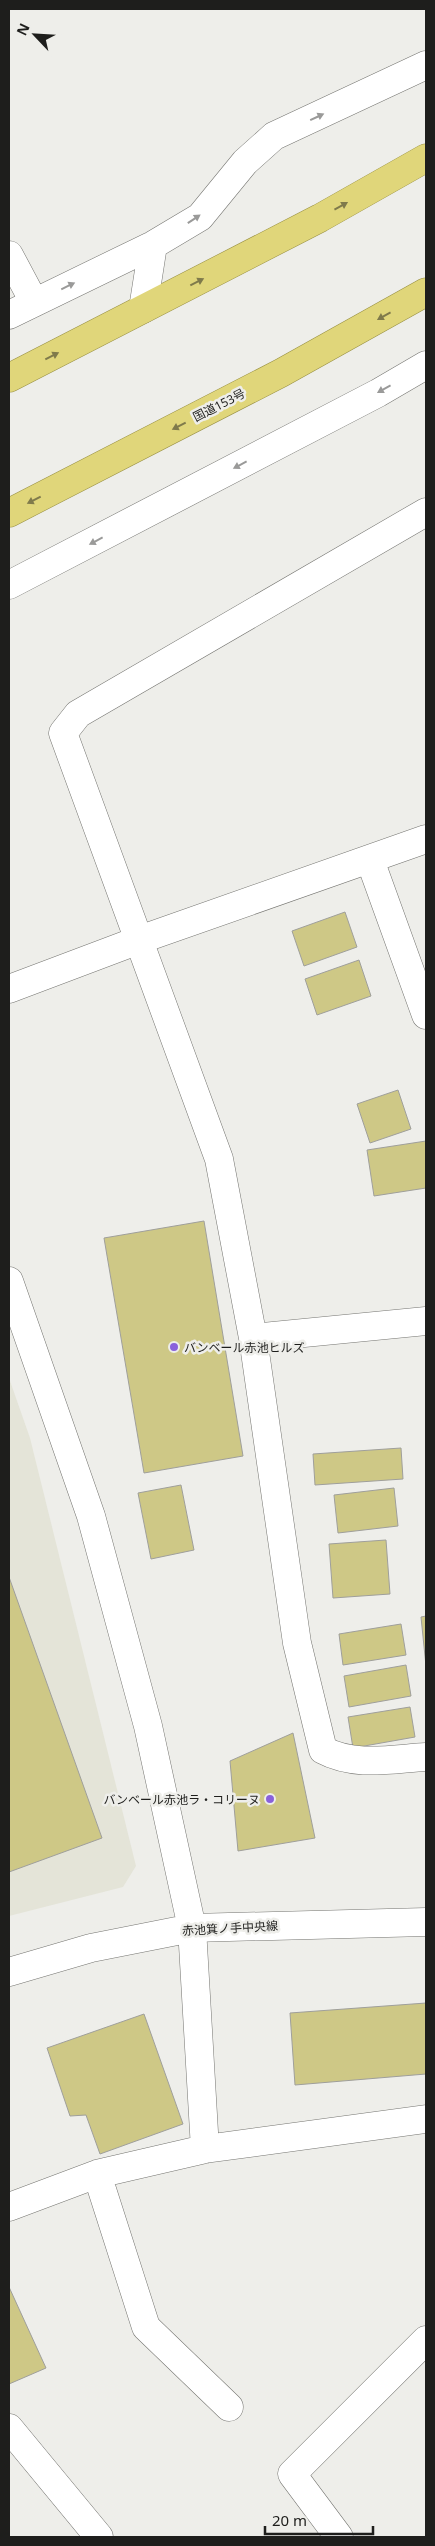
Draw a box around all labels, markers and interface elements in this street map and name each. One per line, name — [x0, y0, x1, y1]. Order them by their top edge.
north arrow — [10, 10, 60, 60]
text: N — [12, 20, 34, 38]
one-way arrow — [309, 112, 324, 121]
one-way arrow — [333, 202, 348, 210]
one-way arrow — [188, 215, 201, 224]
one-way arrow — [189, 278, 204, 286]
one-way arrow — [61, 281, 75, 289]
one-way arrow — [376, 312, 391, 320]
one-way arrow — [45, 352, 60, 360]
street label: 国道153号 — [190, 385, 248, 425]
one-way arrow — [377, 385, 390, 394]
one-way arrow — [171, 422, 186, 430]
one-way arrow — [233, 461, 247, 469]
one-way arrow — [27, 496, 41, 504]
one-way arrow — [89, 537, 103, 545]
place label: バンベール赤池ヒルズ — [184, 1339, 305, 1356]
marker: バンベール赤池ヒルズ — [168, 1341, 180, 1353]
place label: バンベール赤池ラ・コリーヌ — [103, 1791, 260, 1808]
marker: バンベール赤池ラ・コリーヌ — [264, 1793, 276, 1805]
street label: 赤池箕ノ手中央線 — [182, 1917, 278, 1939]
scale bar — [265, 2504, 372, 2536]
text: 20 m — [272, 2510, 307, 2530]

